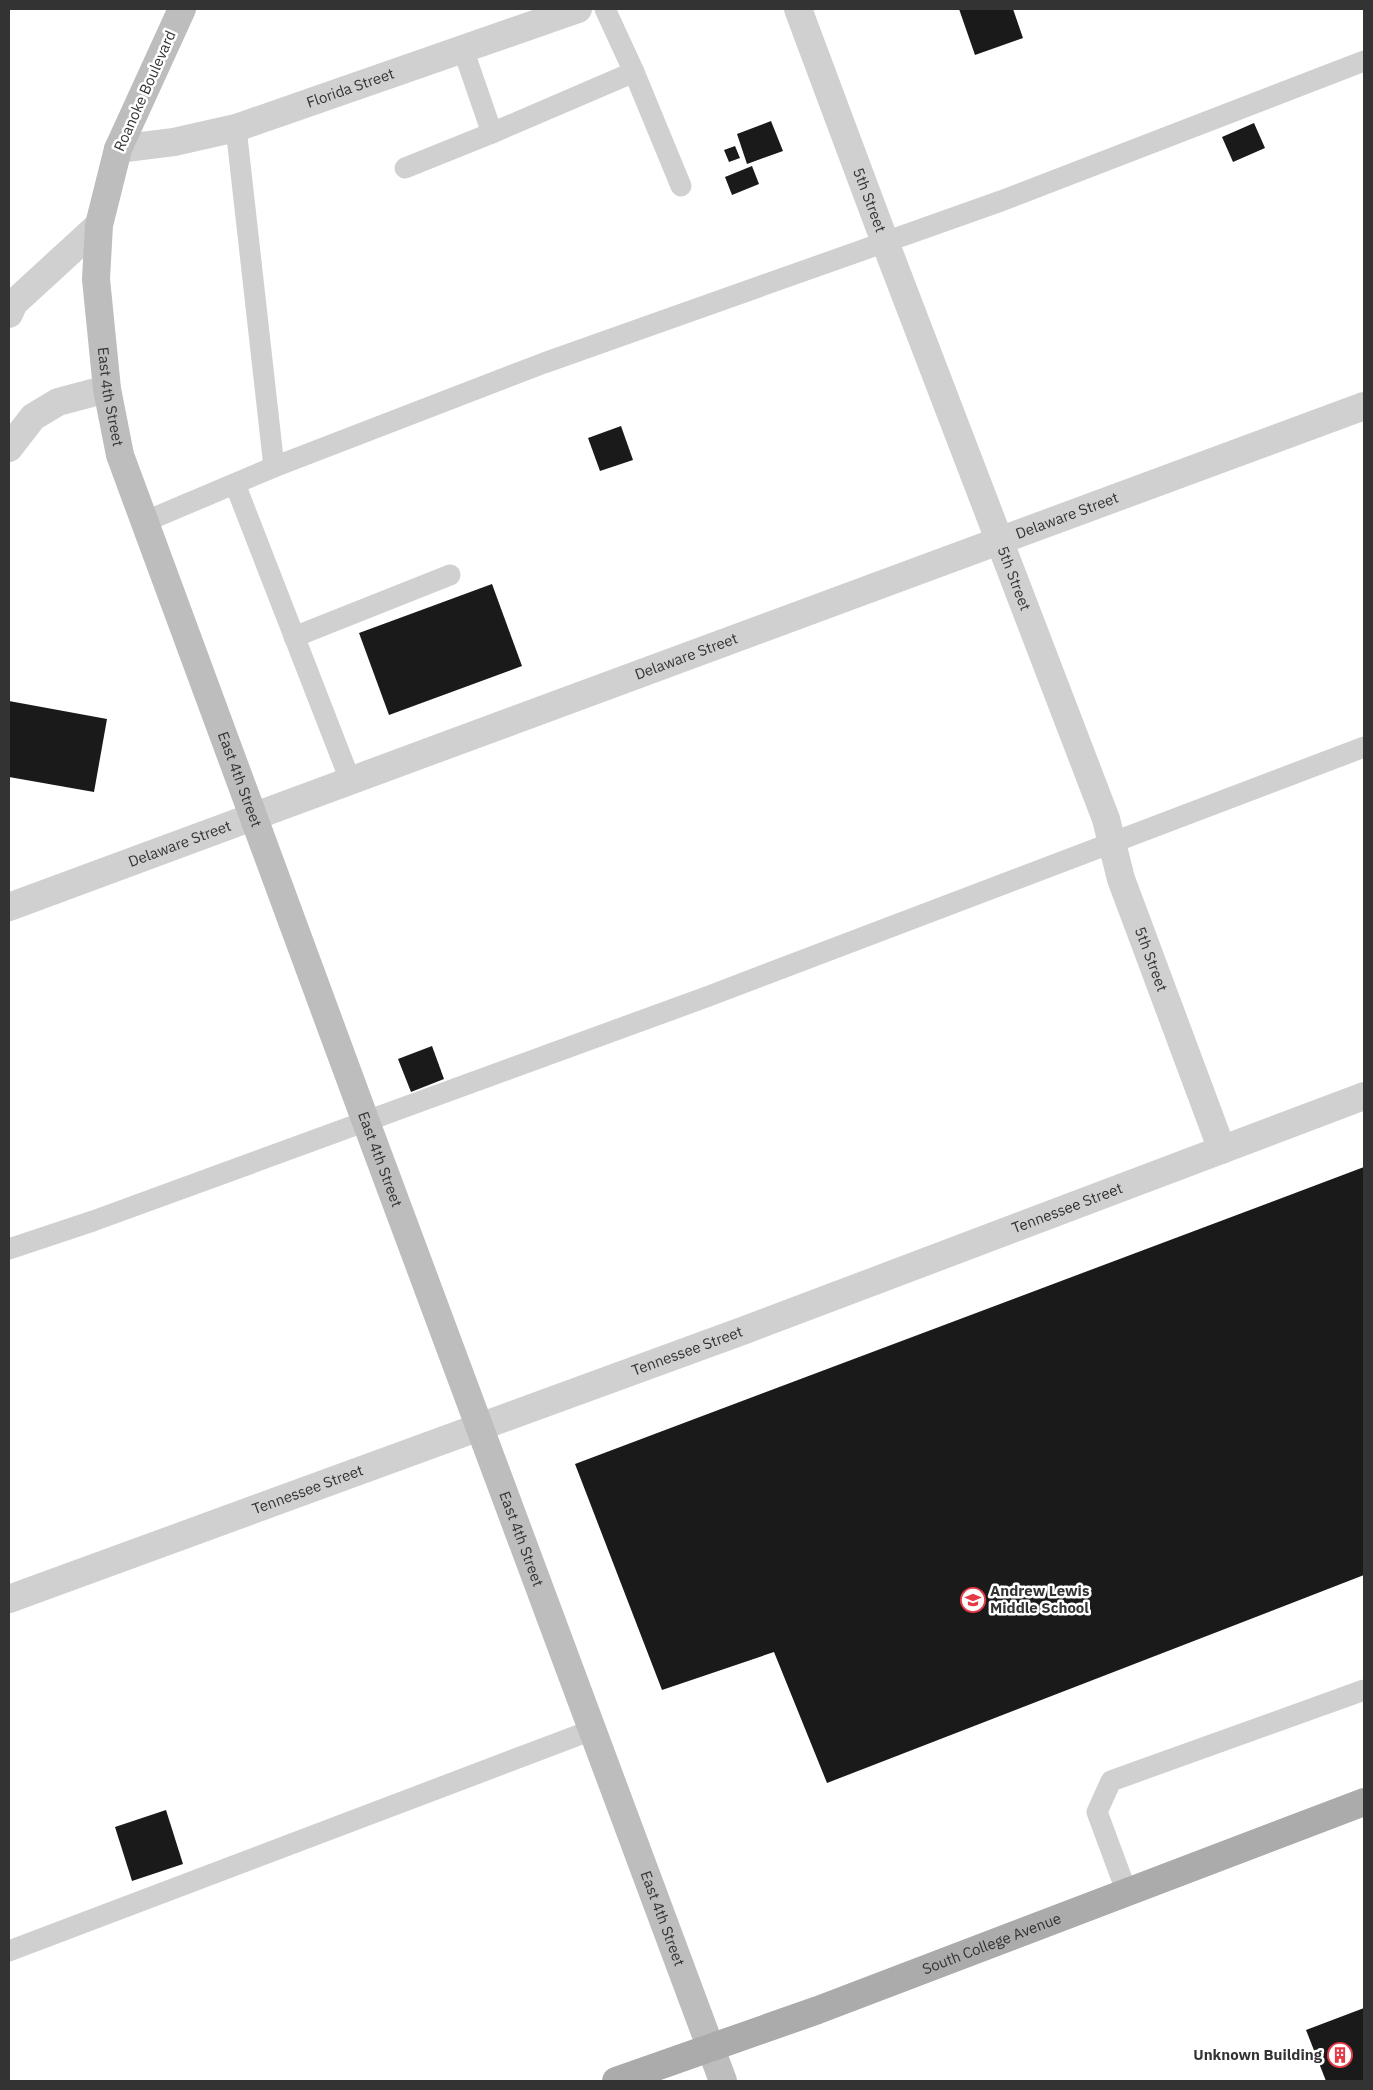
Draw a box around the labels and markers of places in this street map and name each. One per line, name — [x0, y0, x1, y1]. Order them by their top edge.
place label: Andrew Lewis Middle School — [990, 1581, 1090, 1617]
school or university icon: Andrew Lewis Middle School — [960, 1587, 986, 1613]
building icon: Unknown Building — [1327, 2042, 1353, 2068]
place label: Unknown Building — [1193, 2045, 1323, 2064]

